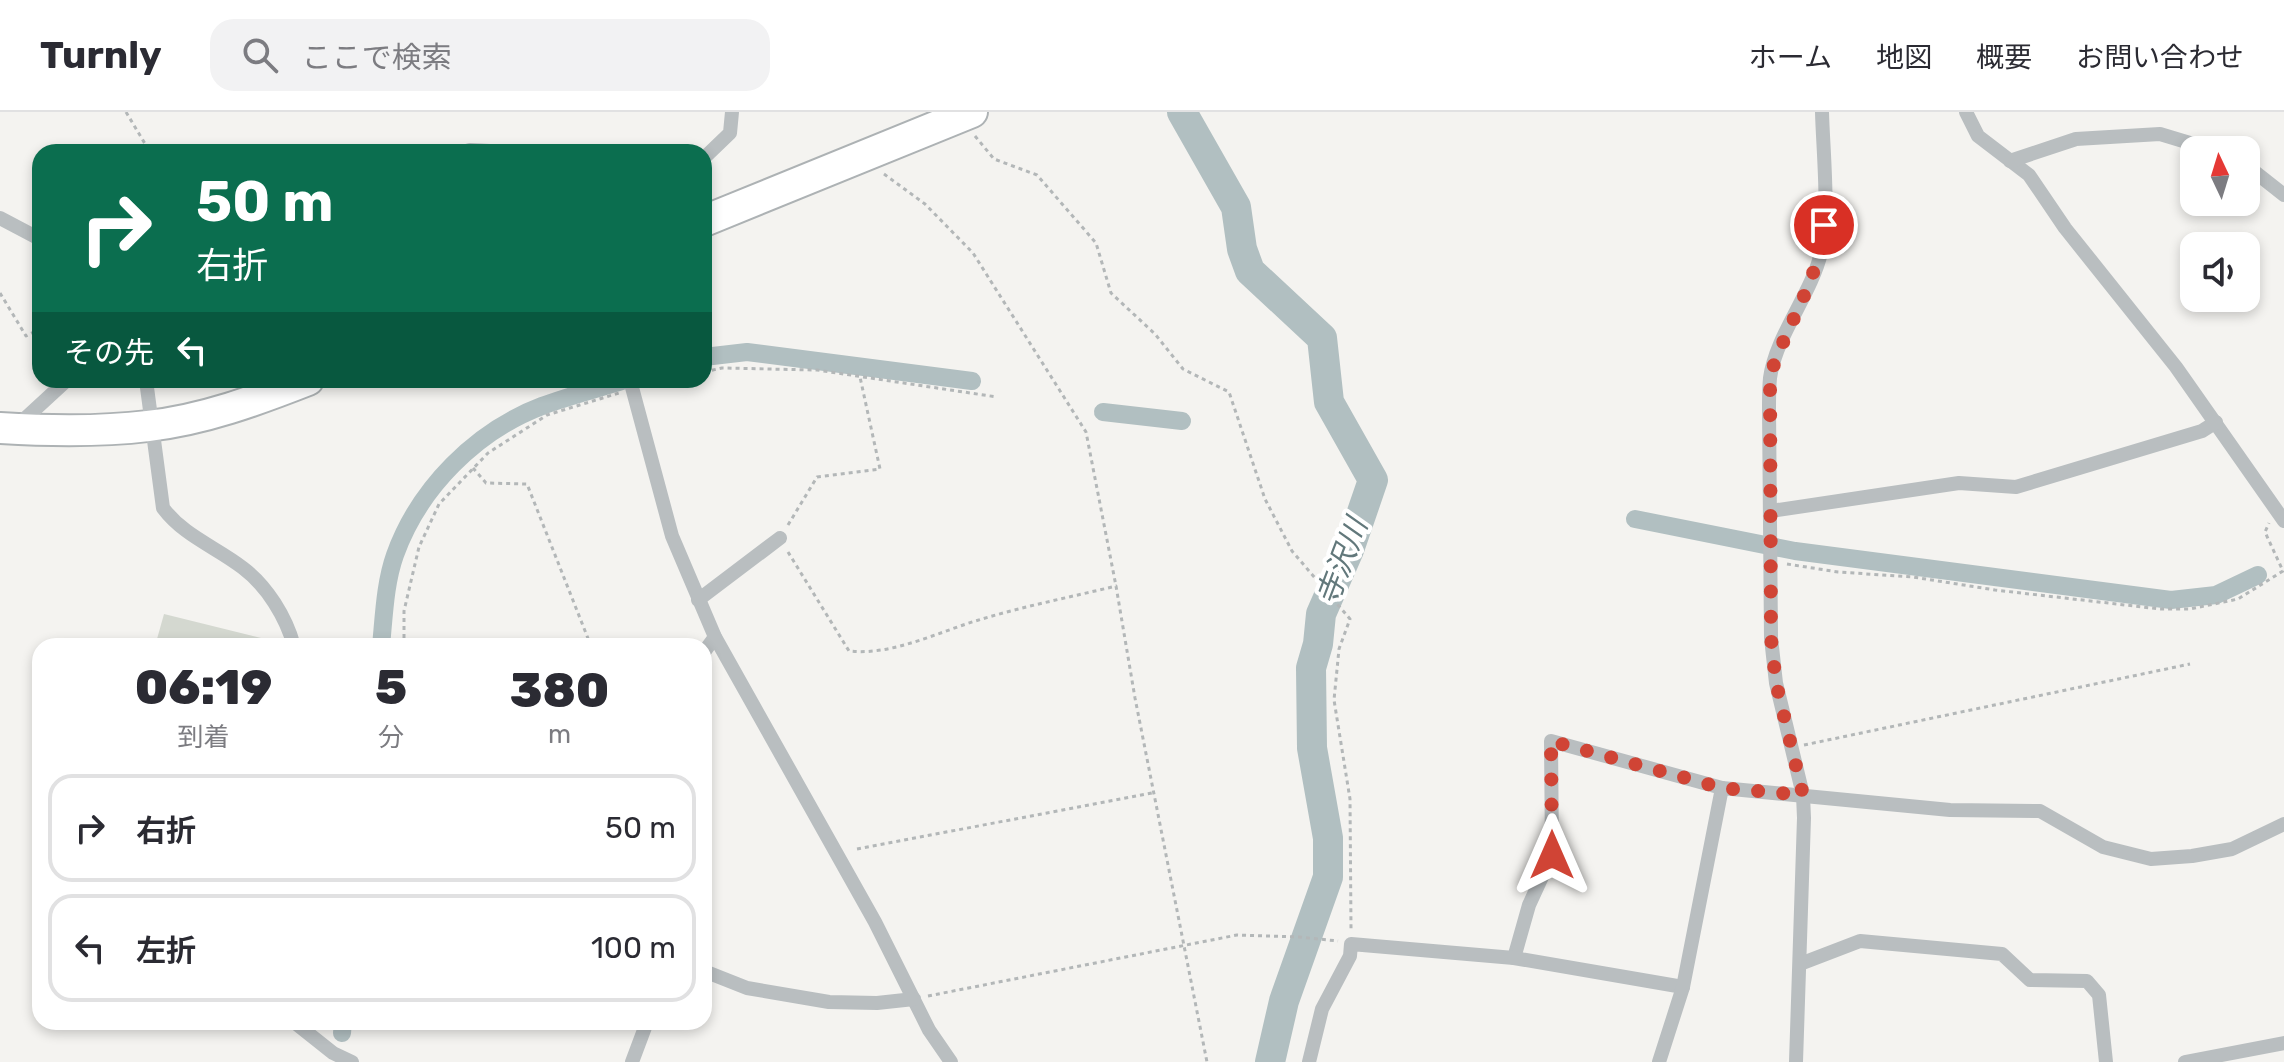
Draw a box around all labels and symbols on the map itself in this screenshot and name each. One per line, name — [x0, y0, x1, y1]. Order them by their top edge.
north arrow — [2180, 136, 2260, 216]
pin — [1790, 191, 1858, 259]
water label: 寺沢川 — [1309, 511, 1376, 610]
position arrow — [1510, 813, 1594, 897]

